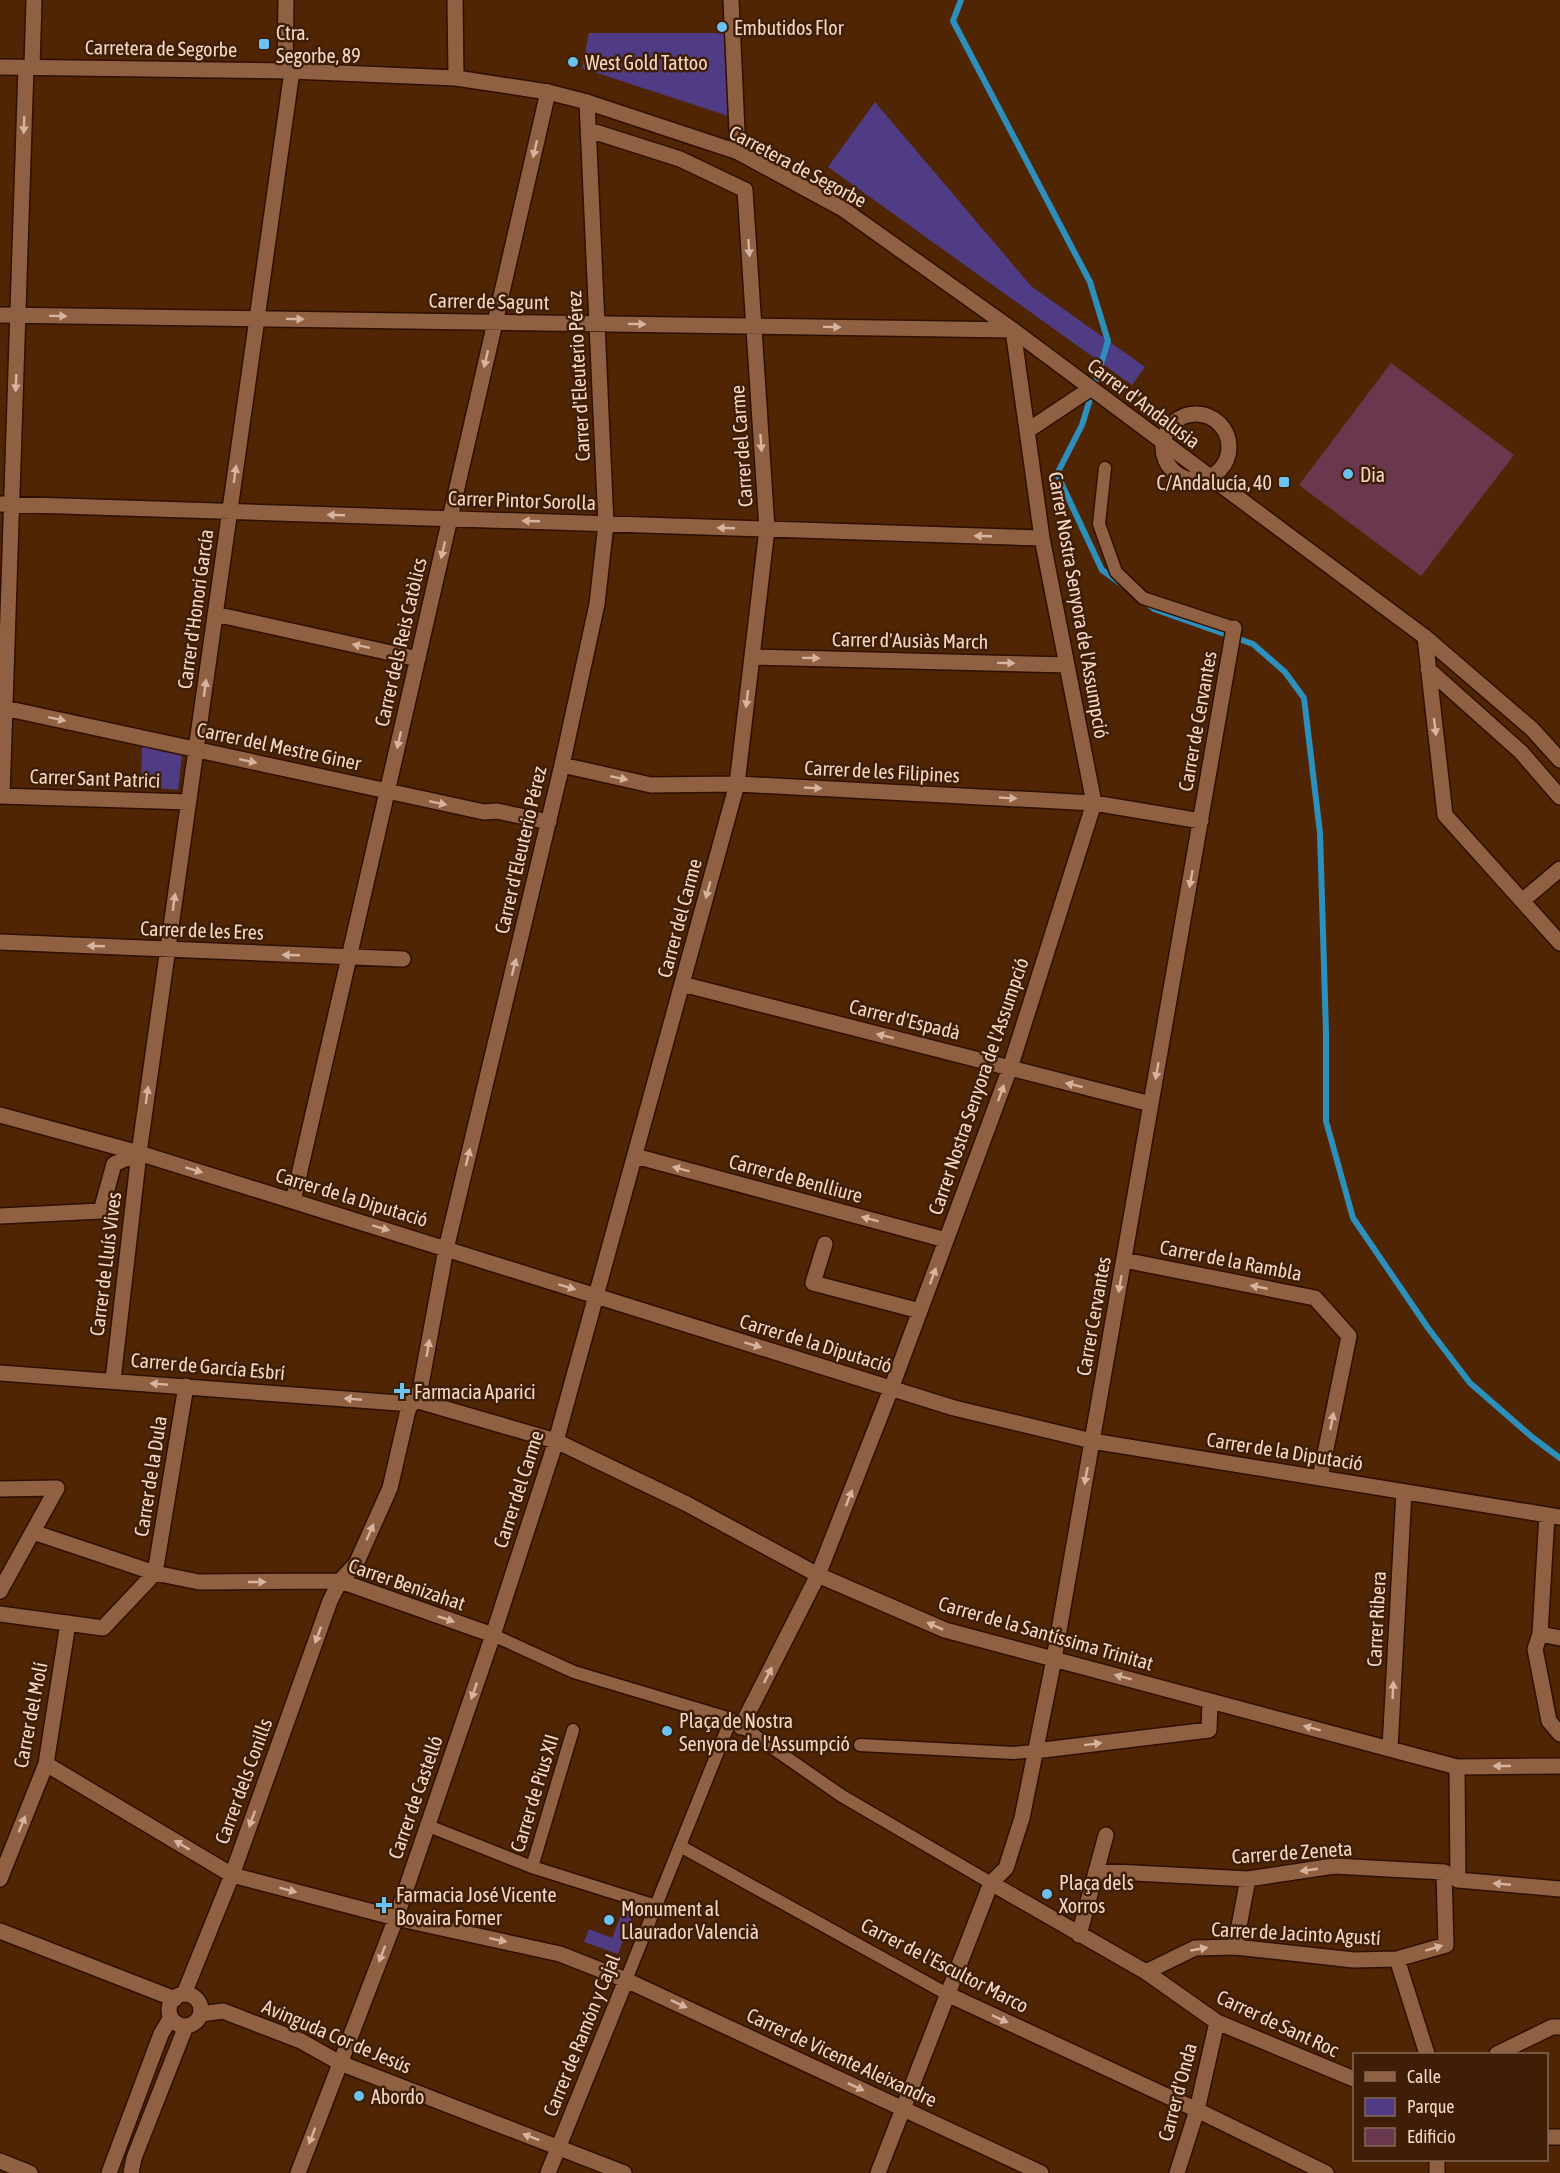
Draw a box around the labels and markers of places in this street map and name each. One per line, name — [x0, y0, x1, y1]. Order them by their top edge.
place label: Embutidos Flor — [734, 16, 845, 39]
marker: Embutidos Flor — [715, 20, 729, 34]
place label: Ctra. Segorbe, 89 — [276, 21, 361, 67]
marker: Ctra. Segorbe, 89 — [257, 37, 271, 51]
place label: West Gold Tattoo — [585, 51, 708, 74]
marker: West Gold Tattoo — [566, 55, 580, 69]
place label: Dia — [1360, 463, 1385, 486]
marker: Dia — [1341, 467, 1355, 481]
place label: C/Andalucía, 40 — [1157, 471, 1272, 494]
marker: C/Andalucía, 40 — [1277, 475, 1291, 489]
place label: Farmacia Aparici — [414, 1380, 536, 1403]
marker: Farmacia Aparici — [395, 1384, 409, 1398]
place label: Plaça de Nostra Senyora de l'Assumpció — [679, 1709, 850, 1755]
marker: Plaça de Nostra Senyora de l'Assumpció — [660, 1724, 674, 1738]
place label: Plaça dels Xorros — [1059, 1871, 1134, 1917]
place label: Farmacia José Vicente Bovaira Forner — [396, 1883, 557, 1929]
marker: Plaça dels Xorros — [1040, 1887, 1054, 1901]
place label: Monument al Llaurador Valencià — [621, 1897, 759, 1943]
marker: Farmacia José Vicente Bovaira Forner — [377, 1898, 391, 1912]
marker: Monument al Llaurador Valencià — [602, 1913, 616, 1927]
place label: Abordo — [371, 2085, 424, 2108]
marker: Abordo — [352, 2089, 366, 2103]

